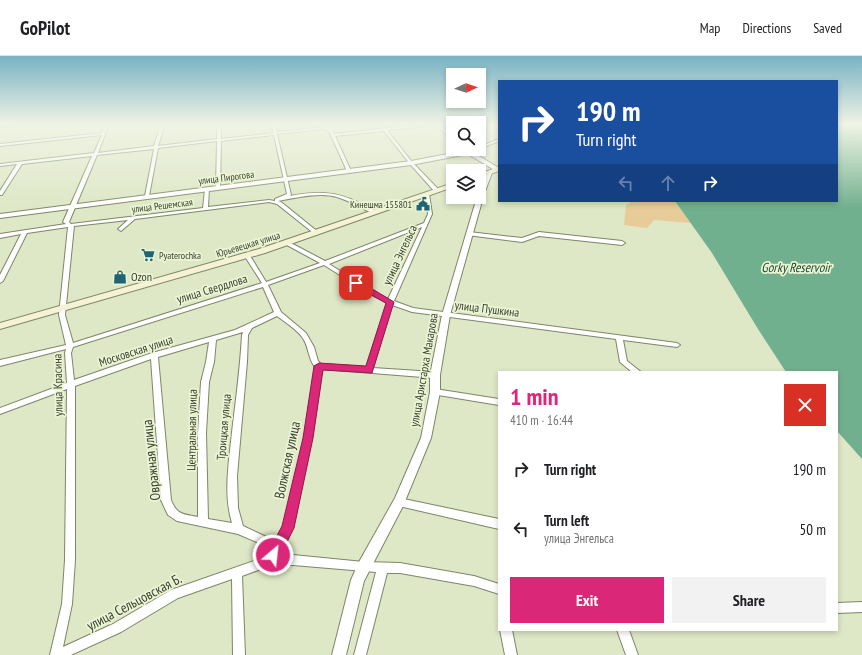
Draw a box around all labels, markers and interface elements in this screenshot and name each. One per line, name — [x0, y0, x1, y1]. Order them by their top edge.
text: GoPilot — [20, 16, 70, 40]
text: Map — [700, 19, 720, 37]
text: Directions — [742, 19, 791, 37]
text: Saved — [813, 19, 842, 37]
north arrow — [446, 68, 486, 108]
map controls — [446, 68, 486, 204]
text: 190 m — [576, 92, 640, 129]
icon: right — [510, 96, 562, 148]
button: search — [446, 116, 486, 156]
text: Turn right — [576, 128, 636, 151]
button: layers — [446, 164, 486, 204]
street label: улица Пирогова — [197, 168, 255, 187]
icon: left — [615, 172, 637, 194]
icon: ahead — [657, 172, 679, 194]
icon: right — [699, 172, 721, 194]
street label: улица Решемская — [131, 195, 194, 216]
public building icon: Кинешма 155801 — [415, 196, 431, 212]
place label: Кинешма 155801 — [350, 198, 412, 211]
street label: улица Энгельса — [379, 222, 420, 287]
street label: Юрьевецкая улица — [215, 229, 282, 260]
supermarket icon: Pyaterochka — [140, 247, 156, 263]
place label: Pyaterochka — [159, 249, 201, 262]
water label: Gorky Reservoir — [761, 259, 833, 276]
pin — [339, 266, 373, 300]
shop icon: Ozon — [112, 269, 128, 285]
place label: Ozon — [131, 269, 152, 284]
street label: улица Свердлова — [175, 271, 249, 306]
icon: arrive — [345, 272, 367, 294]
street label: улица Пушкина — [454, 297, 520, 320]
street label: улица Аристарха Макарова — [406, 312, 441, 428]
street label: Московская улица — [97, 331, 175, 370]
street label: улица Красина — [49, 353, 66, 416]
text: 1 min — [510, 381, 558, 412]
button: close — [784, 384, 826, 426]
street label: Центральная улица — [183, 389, 200, 471]
street label: Троицкая улица — [213, 393, 234, 461]
text: 410 m · 16:44 — [510, 412, 573, 429]
street label: Овражная улица — [138, 419, 164, 501]
street label: Волжская улица — [270, 420, 304, 500]
icon: right — [510, 458, 532, 480]
text: Turn right — [544, 460, 596, 479]
text: 190 m — [793, 460, 826, 479]
text: Turn left — [544, 511, 589, 530]
icon: left — [510, 518, 532, 540]
text: 50 m — [800, 520, 826, 539]
text: улица Энгельса — [544, 530, 614, 547]
position arrow — [252, 534, 294, 576]
street label: улица Сельцовская Б. — [83, 569, 185, 635]
button: Exit — [510, 577, 664, 623]
button: Share — [672, 577, 826, 623]

